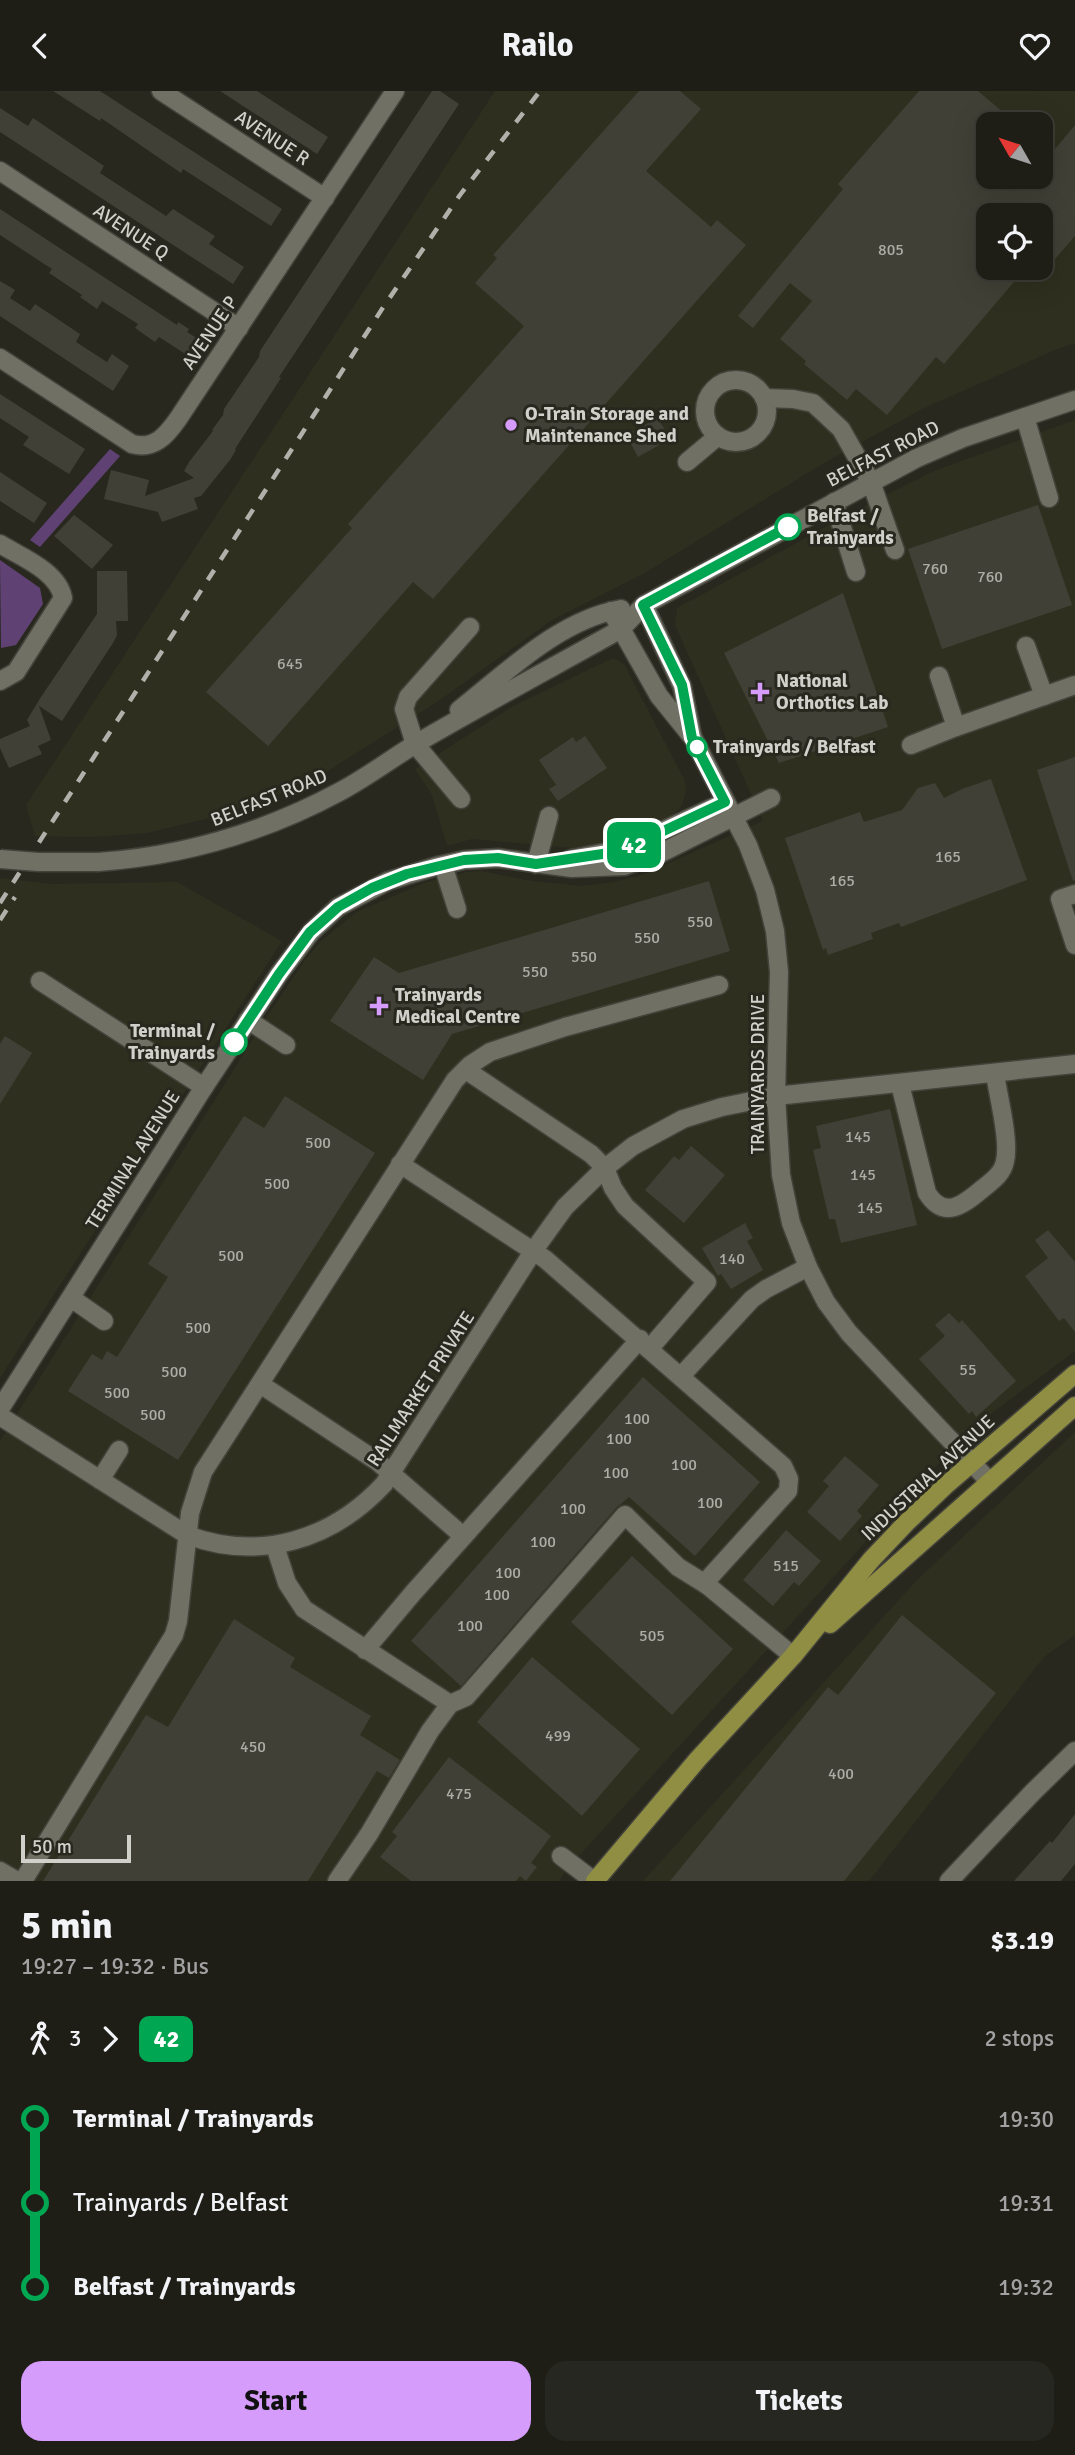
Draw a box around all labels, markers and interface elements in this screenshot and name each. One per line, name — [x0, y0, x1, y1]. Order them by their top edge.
text: Railo — [502, 26, 573, 65]
icon: back — [21, 27, 59, 65]
icon: heart — [1016, 27, 1054, 65]
street label: AVENUE R — [230, 105, 314, 171]
north arrow — [976, 112, 1054, 189]
map controls — [976, 112, 1053, 280]
street label: AVENUE Q — [89, 199, 173, 265]
button: locate — [976, 203, 1053, 280]
house number: 805 — [878, 240, 904, 260]
street label: AVENUE P — [177, 291, 243, 374]
place label: O-Train Storage and Maintenance Shed — [525, 402, 689, 448]
street label: BELFAST ROAD — [823, 415, 943, 493]
marker: O-Train Storage and Maintenance Shed — [503, 417, 519, 433]
place label: Belfast / Trainyards — [807, 504, 894, 550]
marker: Belfast / Trainyards — [775, 514, 801, 540]
house number: 760 — [922, 559, 948, 579]
house number: 760 — [977, 567, 1003, 587]
house number: 645 — [277, 654, 303, 674]
place label: National Orthotics Lab — [776, 669, 889, 715]
marker: National Orthotics Lab — [750, 682, 770, 702]
place label: Trainyards / Belfast — [713, 735, 876, 759]
marker: Trainyards / Belfast — [687, 737, 707, 757]
street label: BELFAST ROAD — [207, 764, 331, 832]
line badge: 42 — [602, 822, 666, 868]
text: 42 — [621, 830, 647, 860]
house number: 165 — [935, 847, 961, 867]
house number: 165 — [829, 871, 855, 891]
house number: 550 — [687, 912, 713, 932]
house number: 550 — [634, 928, 660, 948]
house number: 550 — [571, 947, 597, 967]
house number: 550 — [522, 962, 548, 982]
place label: Trainyards Medical Centre — [395, 983, 520, 1029]
street label: TRAINYARDS DRIVE — [746, 994, 770, 1154]
marker: Trainyards Medical Centre — [369, 996, 389, 1016]
place label: Terminal / Trainyards — [128, 1019, 215, 1065]
marker: Terminal / Trainyards — [221, 1029, 247, 1055]
street label: TERMINAL AVENUE — [81, 1086, 185, 1234]
house number: 145 — [845, 1127, 871, 1147]
house number: 500 — [305, 1133, 331, 1153]
house number: 145 — [850, 1165, 876, 1185]
house number: 500 — [264, 1174, 290, 1194]
house number: 145 — [857, 1198, 883, 1218]
house number: 500 — [218, 1246, 244, 1266]
house number: 140 — [719, 1249, 745, 1269]
street label: RAILMARKET PRIVATE — [362, 1307, 480, 1471]
house number: 500 — [185, 1318, 211, 1338]
house number: 55 — [959, 1360, 977, 1380]
house number: 500 — [161, 1362, 187, 1382]
house number: 500 — [104, 1383, 130, 1403]
house number: 500 — [140, 1405, 166, 1425]
house number: 100 — [624, 1409, 650, 1429]
street label: INDUSTRIAL AVENUE — [856, 1410, 1000, 1546]
house number: 100 — [606, 1429, 632, 1449]
house number: 100 — [671, 1455, 697, 1475]
house number: 100 — [603, 1463, 629, 1483]
house number: 100 — [697, 1493, 723, 1513]
house number: 100 — [560, 1499, 586, 1519]
house number: 100 — [530, 1532, 556, 1552]
house number: 515 — [773, 1556, 799, 1576]
house number: 100 — [495, 1563, 521, 1583]
house number: 100 — [484, 1585, 510, 1605]
house number: 100 — [457, 1616, 483, 1636]
house number: 505 — [639, 1626, 665, 1646]
house number: 499 — [545, 1726, 571, 1746]
house number: 450 — [240, 1737, 266, 1757]
house number: 400 — [828, 1764, 854, 1784]
house number: 475 — [446, 1784, 472, 1804]
scale bar — [21, 1832, 131, 1864]
text: 50 m — [32, 1835, 72, 1859]
text: 5 min — [21, 1902, 113, 1949]
text: $3.19 — [990, 1925, 1054, 1957]
text: 19:27 – 19:32 · Bus — [21, 1952, 209, 1981]
icon: walk — [21, 2020, 59, 2058]
icon: forward — [91, 2020, 129, 2058]
text: 3 — [69, 2024, 81, 2053]
text: 42 — [153, 2024, 179, 2054]
text: 2 stops — [984, 2024, 1054, 2053]
text: Terminal / Trainyards — [73, 2103, 314, 2135]
text: 19:30 — [998, 2105, 1054, 2134]
text: Trainyards / Belfast — [73, 2187, 288, 2219]
text: 19:31 — [998, 2189, 1054, 2218]
text: Belfast / Trainyards — [73, 2271, 296, 2303]
text: 19:32 — [998, 2273, 1054, 2302]
button: Start — [21, 2361, 531, 2441]
button: Tickets — [545, 2361, 1054, 2441]

